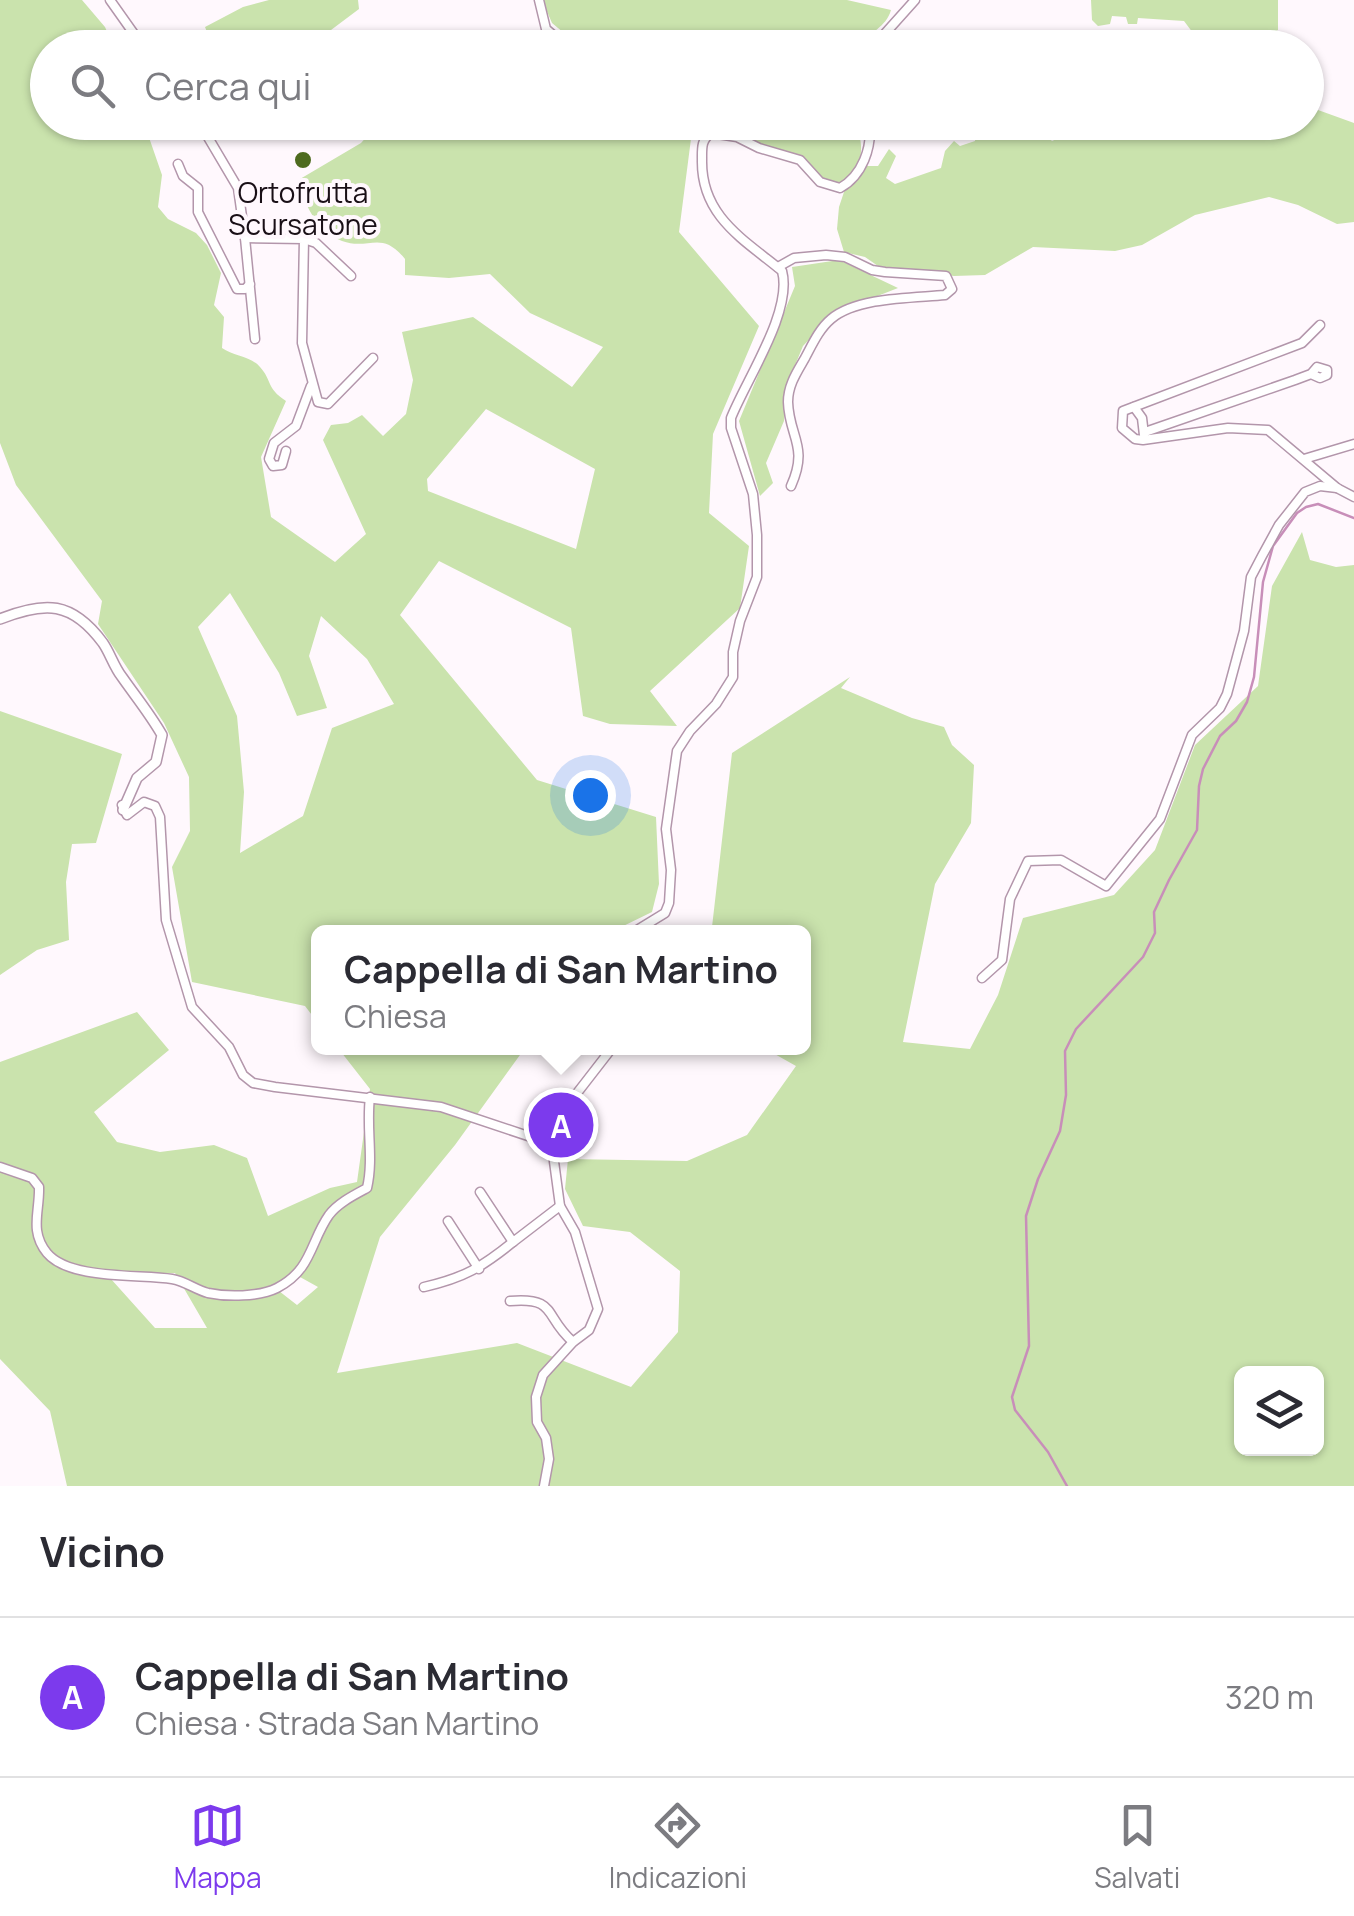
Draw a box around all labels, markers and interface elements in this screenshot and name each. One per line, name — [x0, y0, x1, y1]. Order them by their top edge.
search box — [30, 30, 1324, 140]
icon: search — [65, 58, 120, 113]
text: Cerca qui — [145, 59, 311, 111]
marker: Ortofrutta Scursatone — [292, 149, 314, 171]
place label: Ortofrutta Scursatone — [228, 173, 378, 243]
your location — [565, 770, 616, 821]
popup — [311, 925, 811, 1055]
text: Cappella di San Martino — [344, 942, 778, 994]
text: Chiesa — [344, 994, 447, 1038]
pin: A — [528, 1088, 594, 1162]
map controls — [1234, 1366, 1324, 1456]
button: layers — [1234, 1366, 1324, 1456]
text: Vicino — [40, 1522, 165, 1580]
text: Cappella di San Martino — [135, 1649, 569, 1701]
text: A — [62, 1675, 83, 1719]
text: 320 m — [1225, 1675, 1314, 1719]
text: Chiesa · Strada San Martino — [135, 1701, 539, 1745]
tab: Mappa — [174, 1798, 261, 1896]
tab: Indicazioni — [609, 1798, 747, 1896]
tab: Salvati — [1094, 1798, 1180, 1896]

